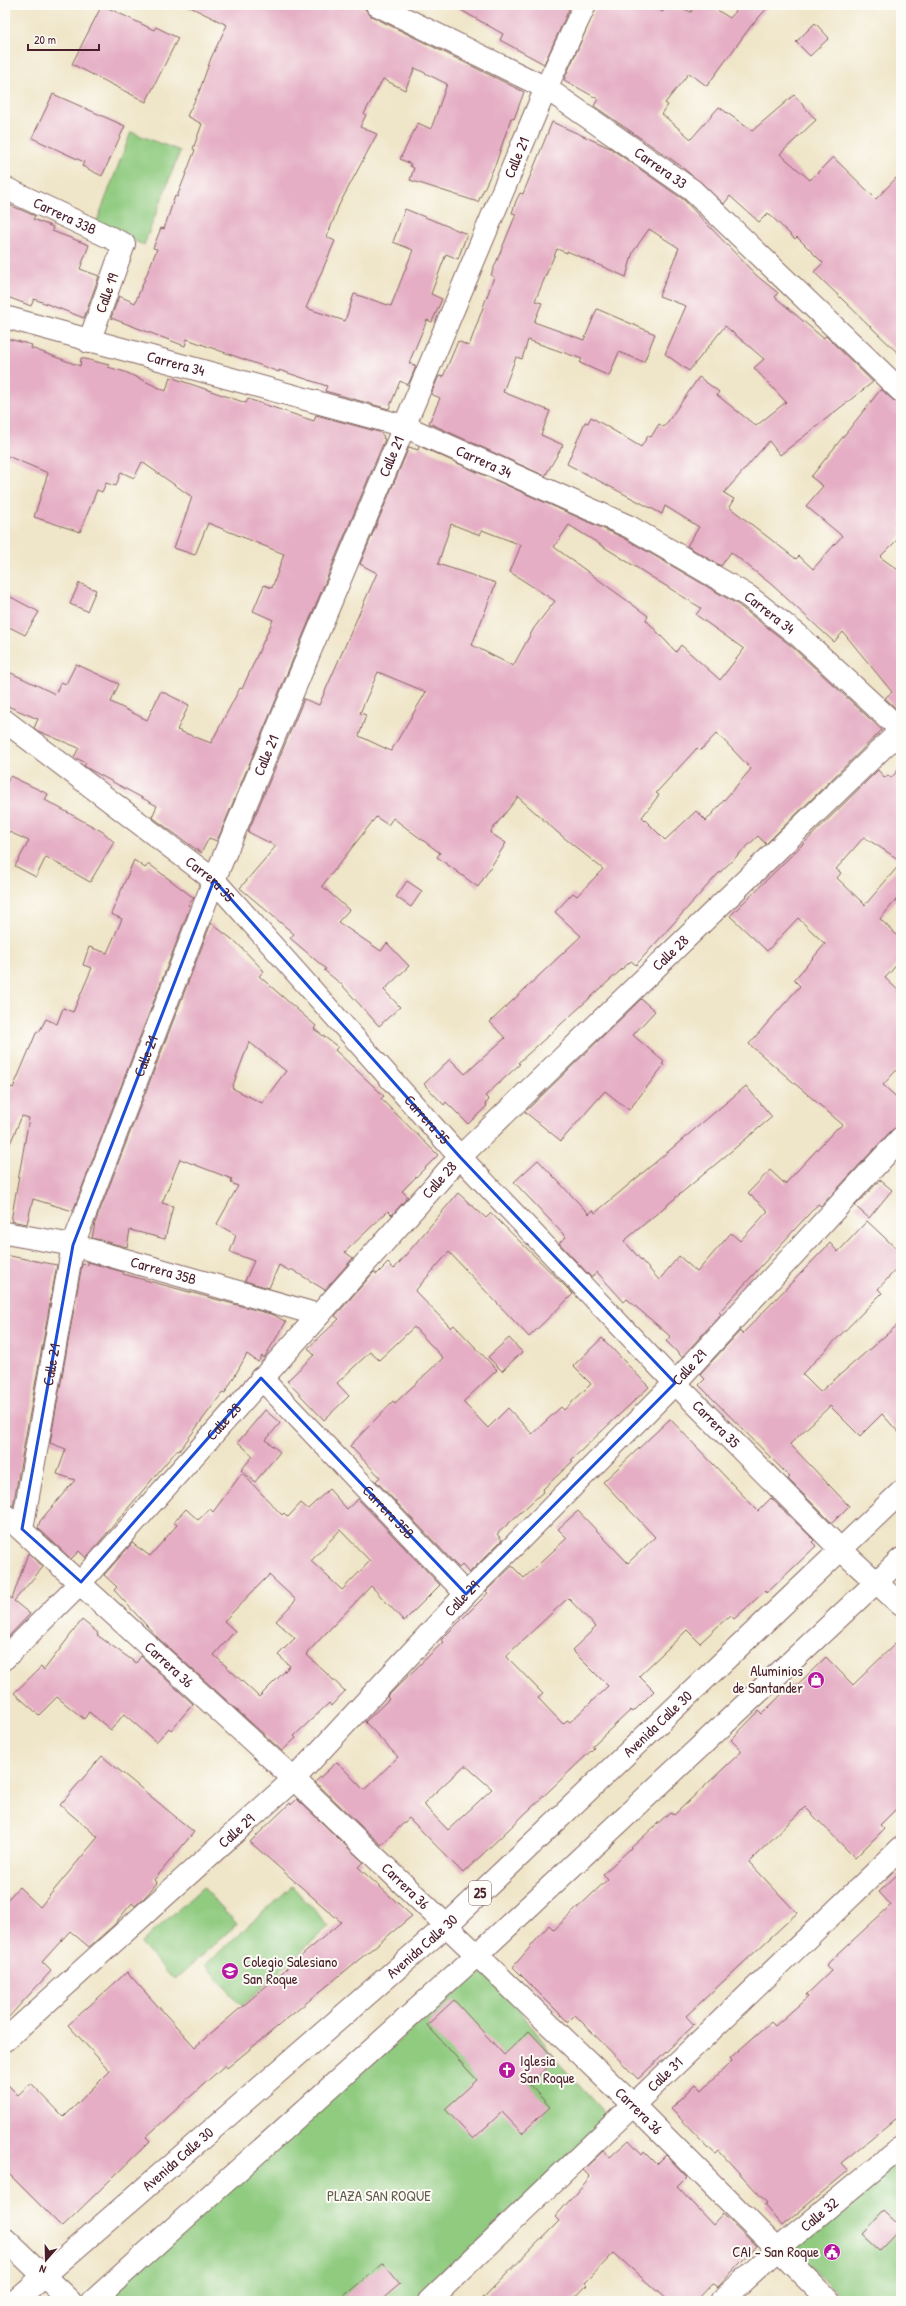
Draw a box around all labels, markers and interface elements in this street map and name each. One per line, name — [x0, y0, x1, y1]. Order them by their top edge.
scale bar — [28, 26, 99, 52]
text: 20 m — [34, 31, 56, 48]
street label: Calle 21 — [498, 134, 534, 181]
street label: Carrera 33 — [630, 142, 692, 194]
street label: Carrera 33B — [30, 192, 100, 240]
street label: Calle 19 — [90, 270, 124, 316]
street label: Carrera 34 — [145, 345, 208, 381]
street label: Calle 21 — [373, 433, 409, 480]
street label: Carrera 34 — [453, 440, 516, 483]
street label: Carrera 34 — [740, 586, 800, 639]
street label: Calle 21 — [248, 731, 284, 779]
street label: Carrera 35 — [181, 851, 240, 907]
street label: Calle 28 — [647, 930, 693, 975]
street label: Calle 21 — [128, 1032, 163, 1080]
street label: Carrera 35 — [399, 1090, 455, 1149]
street label: Calle 28 — [417, 1157, 461, 1203]
street label: Carrera 35B — [128, 1251, 199, 1290]
street label: Calle 21 — [37, 1342, 65, 1387]
street label: Calle 29 — [667, 1344, 711, 1390]
street label: Carrera 35 — [688, 1395, 745, 1453]
street label: Calle 28 — [201, 1398, 246, 1445]
street label: Carrera 35B — [358, 1480, 420, 1544]
street label: Calle 29 — [439, 1575, 484, 1621]
street label: Carrera 36 — [140, 1637, 198, 1692]
place label: Aluminios de Santander — [733, 1660, 803, 1698]
shop icon: Aluminios de Santander — [806, 1670, 826, 1690]
street label: Avenida Calle 30 — [618, 1685, 697, 1762]
street label: Calle 29 — [213, 1808, 259, 1853]
street label: Carrera 36 — [377, 1858, 434, 1914]
road number: 25 — [469, 1881, 491, 1905]
street label: Avenida Calle 30 — [382, 1909, 462, 1983]
place label: Colegio Salesiano San Roque — [243, 1951, 337, 1989]
school or university icon: Colegio Salesiano San Roque — [220, 1961, 240, 1981]
place label: Iglesia San Roque — [520, 2050, 575, 2088]
street label: Calle 31 — [642, 2052, 687, 2096]
church icon: Iglesia San Roque — [497, 2060, 517, 2080]
street label: Carrera 36 — [611, 2082, 668, 2139]
street label: Avenida Calle 30 — [137, 2122, 218, 2196]
park label: PLAZA SAN ROQUE — [327, 2185, 431, 2206]
street label: Calle 32 — [796, 2192, 843, 2236]
north arrow — [26, 2240, 66, 2280]
place label: CAI - San Roque — [732, 2241, 819, 2262]
public building icon: CAI - San Roque — [822, 2242, 842, 2262]
text: N — [37, 2262, 48, 2277]

